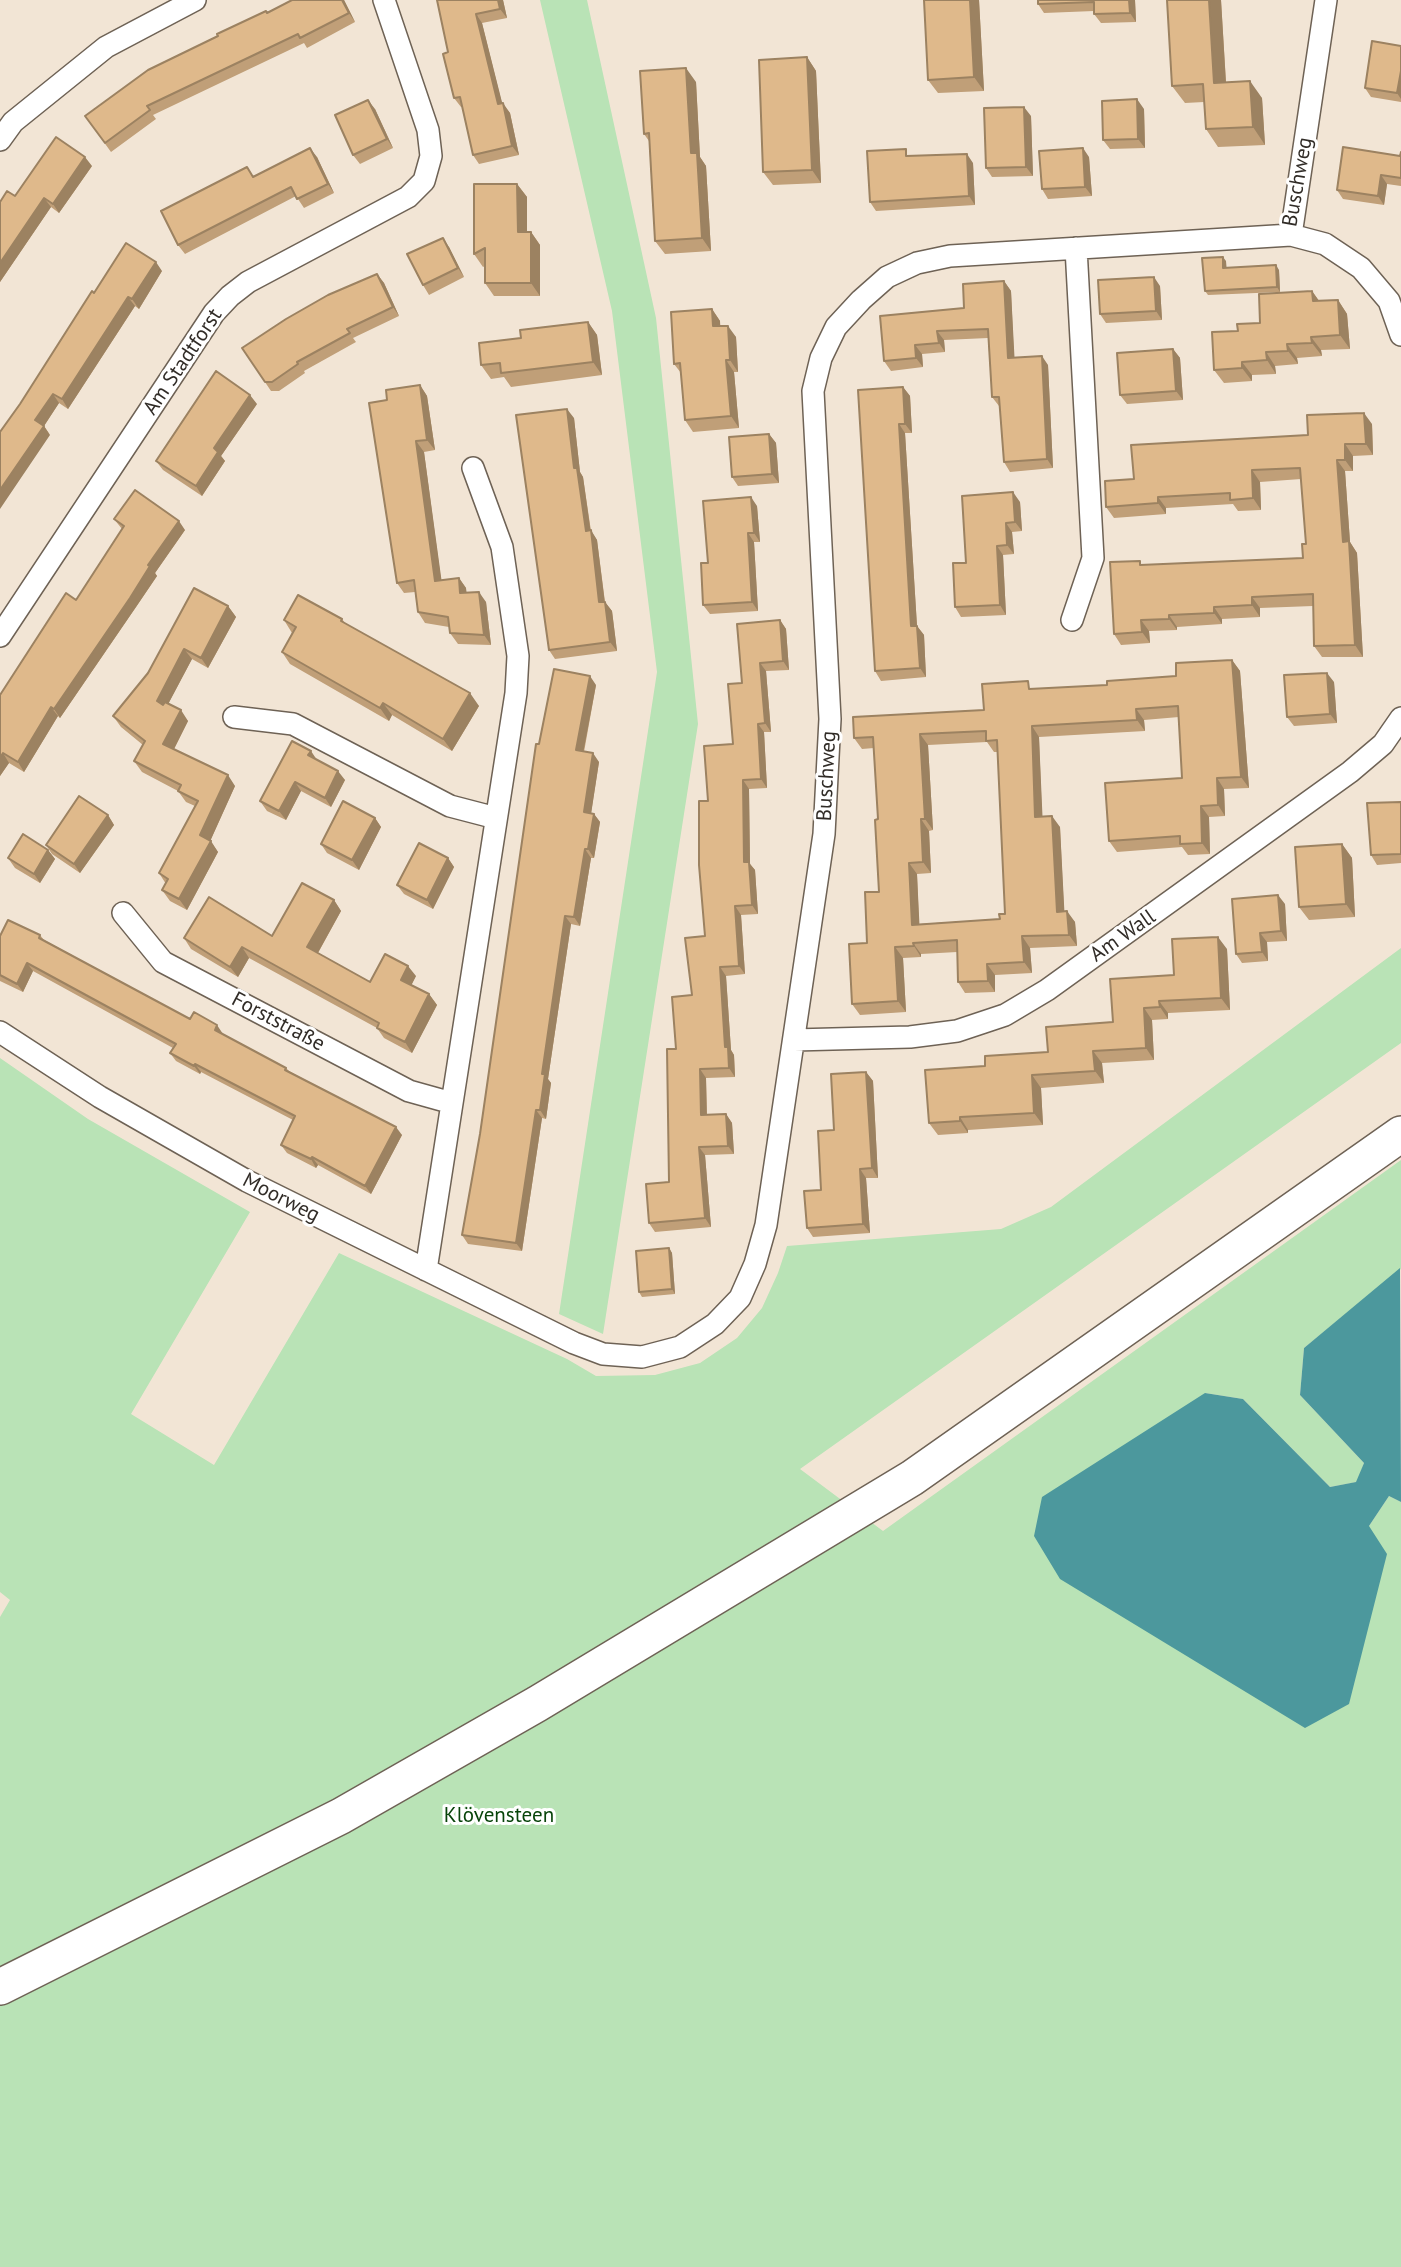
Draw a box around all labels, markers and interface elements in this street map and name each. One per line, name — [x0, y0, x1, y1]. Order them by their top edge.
street label: Buschweg — [1278, 135, 1318, 229]
street label: Am Stadtforst — [138, 304, 228, 420]
street label: Buschweg — [812, 730, 842, 822]
street label: Am Wall — [1085, 904, 1161, 968]
street label: Forststraße — [227, 987, 329, 1057]
street label: Moorweg — [238, 1168, 324, 1228]
park label: Klövensteen — [444, 1803, 554, 1829]

